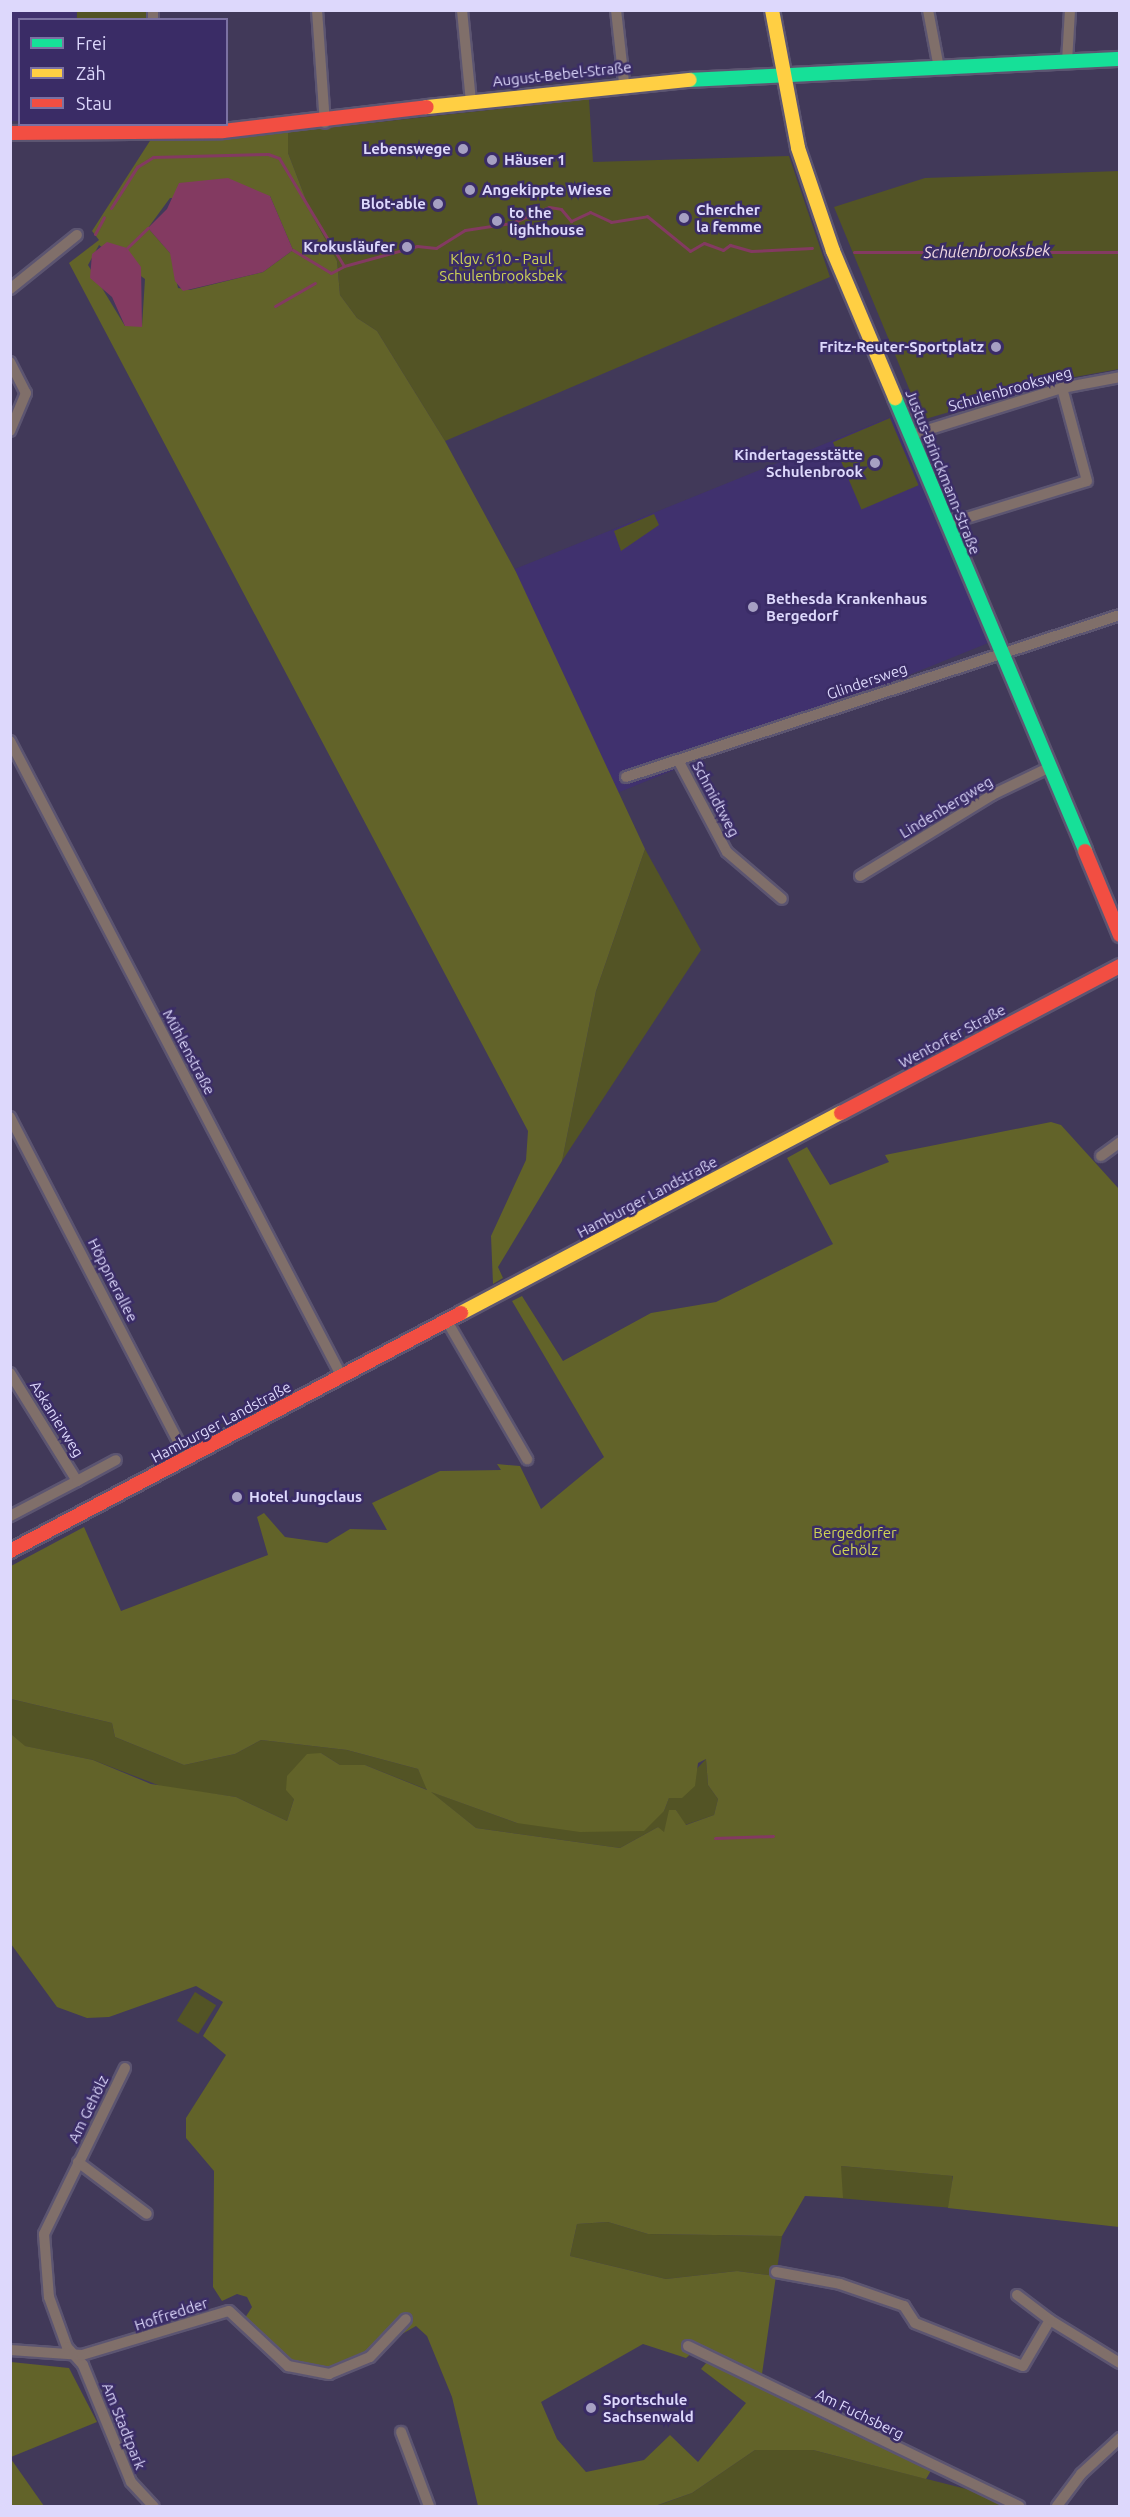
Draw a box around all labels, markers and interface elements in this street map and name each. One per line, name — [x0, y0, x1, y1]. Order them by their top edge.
legend — [18, 18, 228, 126]
text: Frei — [76, 33, 106, 53]
street label: August-Bebel-Straße — [492, 58, 632, 90]
text: Zäh — [76, 63, 106, 83]
text: Stau — [76, 93, 112, 113]
place label: Lebenswege — [363, 140, 451, 158]
marker: Lebenswege — [456, 142, 470, 156]
place label: Häuser 1 — [504, 151, 566, 169]
marker: Häuser 1 — [485, 153, 499, 167]
place label: Angekippte Wiese — [482, 181, 611, 199]
marker: Angekippte Wiese — [463, 183, 477, 197]
place label: Blot-able — [361, 195, 426, 213]
marker: Blot-able — [431, 197, 445, 211]
place label: Chercher la femme — [696, 200, 762, 235]
place label: to the lighthouse — [509, 203, 584, 238]
marker: Chercher la femme — [677, 211, 691, 225]
marker: to the lighthouse — [490, 214, 504, 228]
place label: Krokusläufer — [303, 238, 395, 256]
marker: Krokusläufer — [400, 240, 414, 254]
water label: Schulenbrooksbek — [923, 240, 1051, 262]
park label: Klgv. 610 - Paul Schulenbrooksbek — [439, 249, 563, 284]
place label: Fritz-Reuter-Sportplatz — [819, 338, 984, 356]
marker: Fritz-Reuter-Sportplatz — [989, 340, 1003, 354]
street label: Schulenbrooksweg — [946, 363, 1074, 415]
street label: Justus-Brinckmann-Straße — [902, 387, 984, 557]
place label: Kindertagesstätte Schulenbrook — [734, 445, 863, 480]
marker: Kindertagesstätte Schulenbrook — [868, 456, 882, 470]
place label: Bethesda Krankenhaus Bergedorf — [766, 589, 927, 624]
marker: Bethesda Krankenhaus Bergedorf — [744, 598, 762, 616]
street label: Glindersweg — [824, 659, 910, 703]
street label: Schmidtweg — [689, 758, 743, 840]
street label: Lindenbergweg — [896, 772, 996, 842]
street label: Wentorfer Straße — [896, 1000, 1008, 1072]
street label: Mühlenstraße — [159, 1006, 219, 1098]
street label: Hamburger Landstraße — [574, 1152, 720, 1242]
street label: Höppnerallee — [84, 1235, 142, 1325]
street label: Askanierweg — [26, 1377, 88, 1461]
street label: Hamburger Landstraße — [148, 1377, 294, 1467]
place label: Hotel Jungclaus — [249, 1488, 362, 1506]
marker: Hotel Jungclaus — [230, 1490, 244, 1504]
park label: Bergedorfer Gehölz — [813, 1523, 897, 1558]
street label: Am Gehölz — [64, 2072, 112, 2146]
street label: Hoffredder — [132, 2294, 210, 2334]
street label: Am Stadtpark — [98, 2380, 150, 2472]
street label: Am Fuchsberg — [813, 2385, 907, 2443]
place label: Sportschule Sachsenwald — [603, 2390, 694, 2425]
marker: Sportschule Sachsenwald — [584, 2401, 598, 2415]

